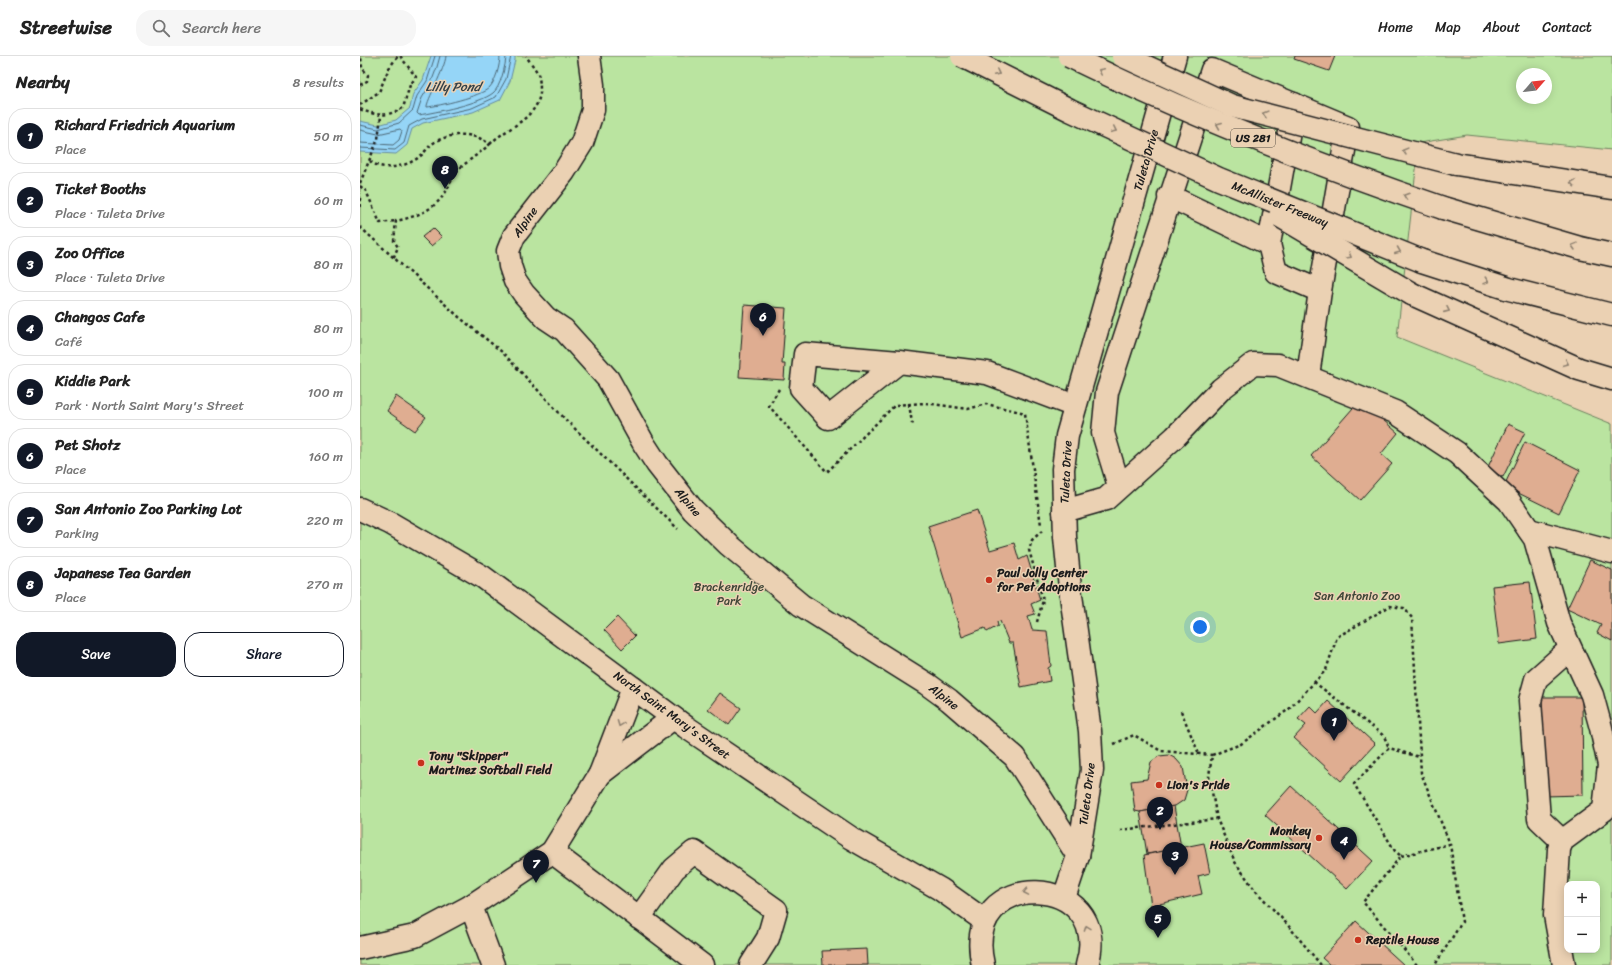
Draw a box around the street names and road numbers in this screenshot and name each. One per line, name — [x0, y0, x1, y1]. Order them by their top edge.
street label: Tuleta Drive — [1127, 127, 1165, 193]
road number: US 281 — [1231, 129, 1275, 147]
street label: McAllister Freeway — [1228, 175, 1332, 234]
street label: Alpine — [506, 202, 544, 243]
street label: Tuleta Drive — [1053, 440, 1079, 504]
street label: Alpine — [668, 481, 707, 522]
street label: North Saint Mary's Street — [609, 665, 735, 765]
street label: Alpine — [923, 677, 964, 716]
street label: Tuleta Drive — [1072, 761, 1102, 827]

